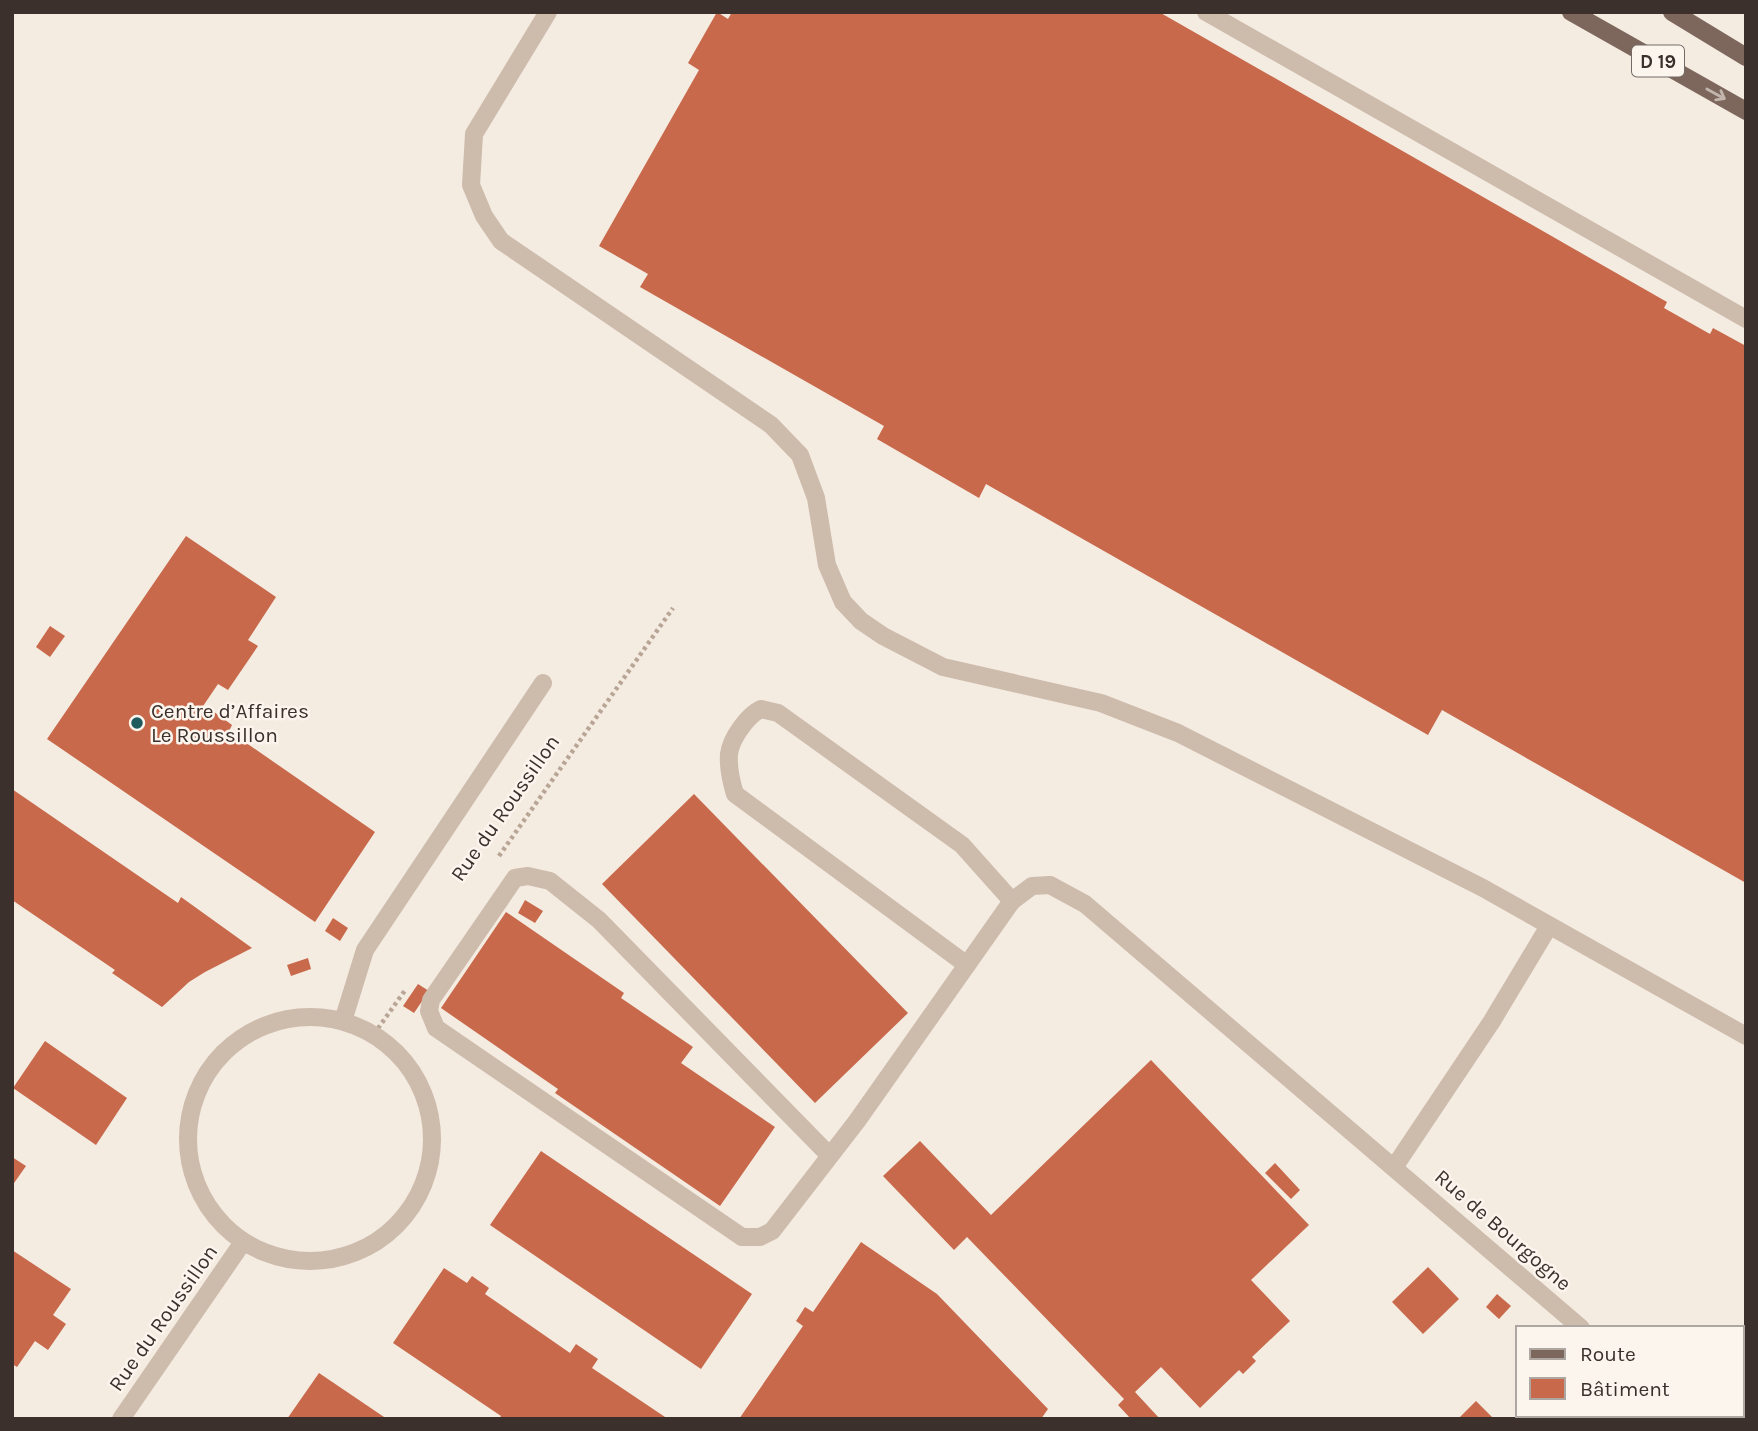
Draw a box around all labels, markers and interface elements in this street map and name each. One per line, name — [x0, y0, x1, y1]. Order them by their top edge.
road number: D 19 — [1632, 45, 1684, 76]
one-way arrow — [1705, 88, 1726, 101]
place label: Centre d’Affaires Le Roussillon — [151, 699, 309, 747]
marker: Centre d’Affaires Le Roussillon — [129, 715, 145, 731]
street label: Rue du Roussillon — [446, 730, 564, 886]
street label: Rue de Bourgogne — [1430, 1164, 1576, 1296]
street label: Rue du Roussillon — [104, 1240, 222, 1396]
legend — [1516, 1326, 1744, 1417]
text: Route — [1580, 1342, 1636, 1366]
text: Bâtiment — [1580, 1377, 1670, 1401]

